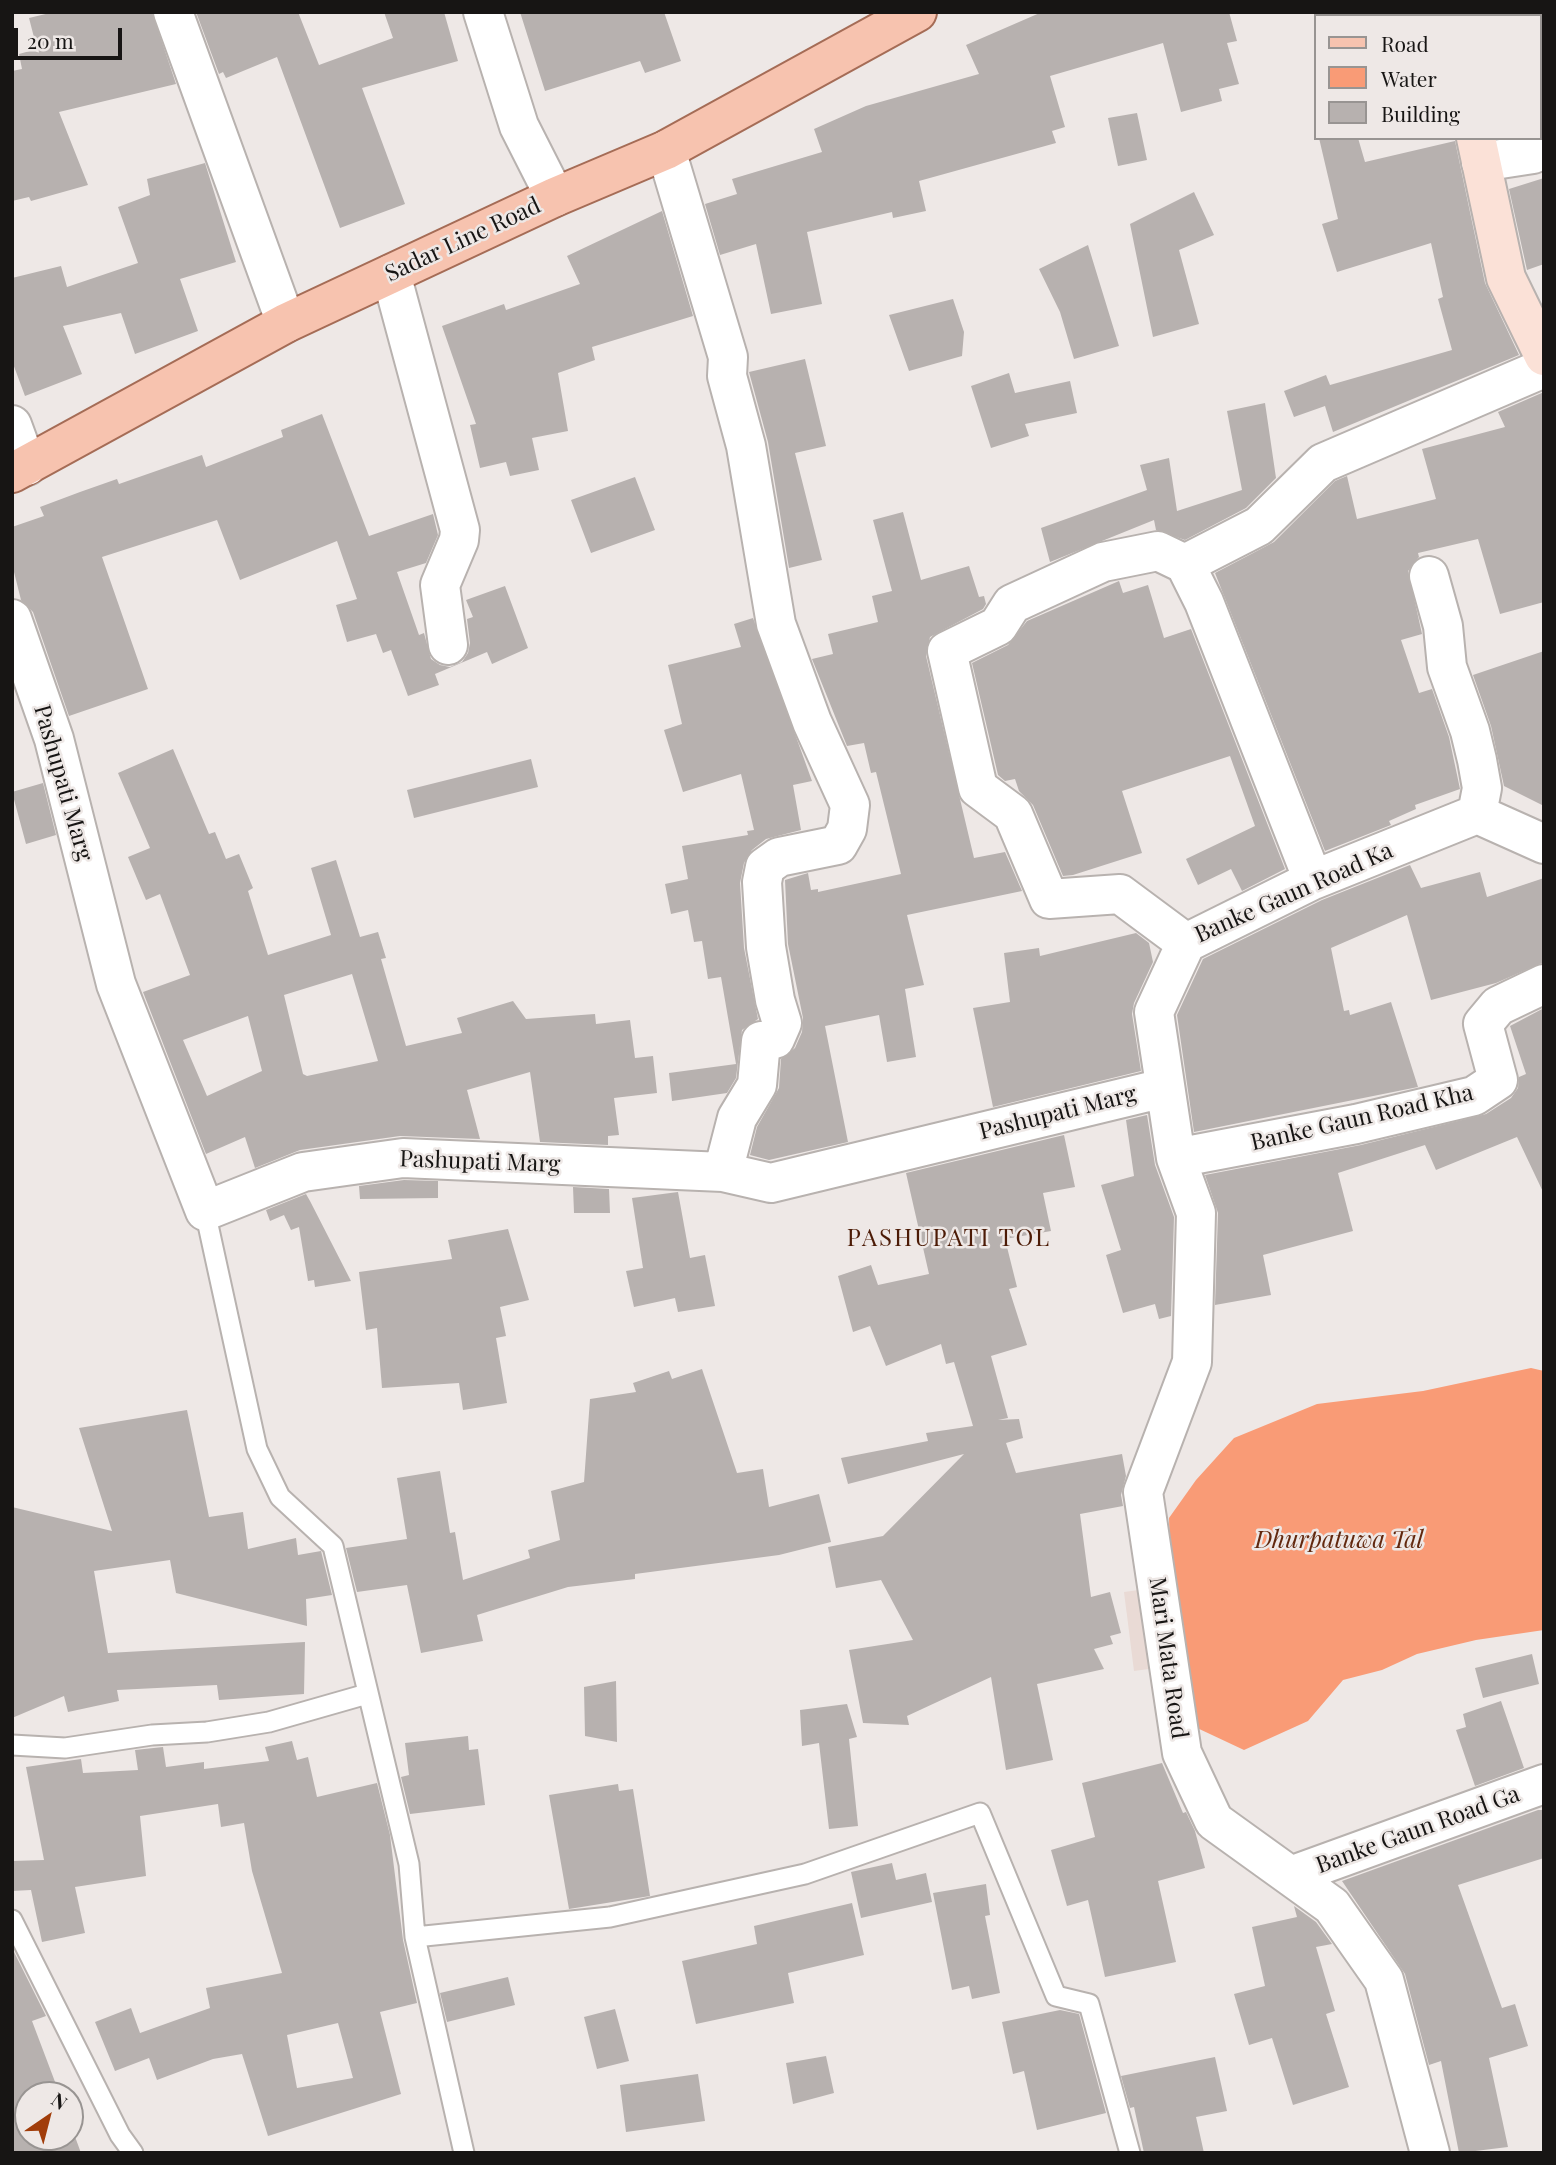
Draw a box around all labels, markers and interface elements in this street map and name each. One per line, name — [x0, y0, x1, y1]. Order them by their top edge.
scale bar — [18, 14, 126, 58]
legend — [1314, 14, 1542, 140]
text: 20 m — [27, 26, 74, 54]
text: Road — [1381, 29, 1429, 57]
text: Water — [1381, 64, 1437, 92]
text: Building — [1381, 99, 1460, 127]
street label: Sadar Line Road — [381, 192, 545, 288]
street label: Pashupati Marg — [28, 702, 98, 864]
street label: Banke Gaun Road Ka — [1191, 837, 1397, 949]
street label: Banke Gaun Road Kha — [1248, 1079, 1476, 1157]
street label: Pashupati Marg — [977, 1080, 1139, 1146]
street label: Pashupati Marg — [399, 1145, 561, 1179]
district label: PASHUPATI TOL — [848, 1225, 1050, 1253]
water label: Dhurpatuwa Tal — [1255, 1527, 1423, 1555]
street label: Mari Mata Road — [1143, 1575, 1193, 1741]
street label: Banke Gaun Road Ga — [1312, 1780, 1524, 1880]
north arrow — [14, 2081, 84, 2151]
text: N — [47, 2086, 73, 2115]

